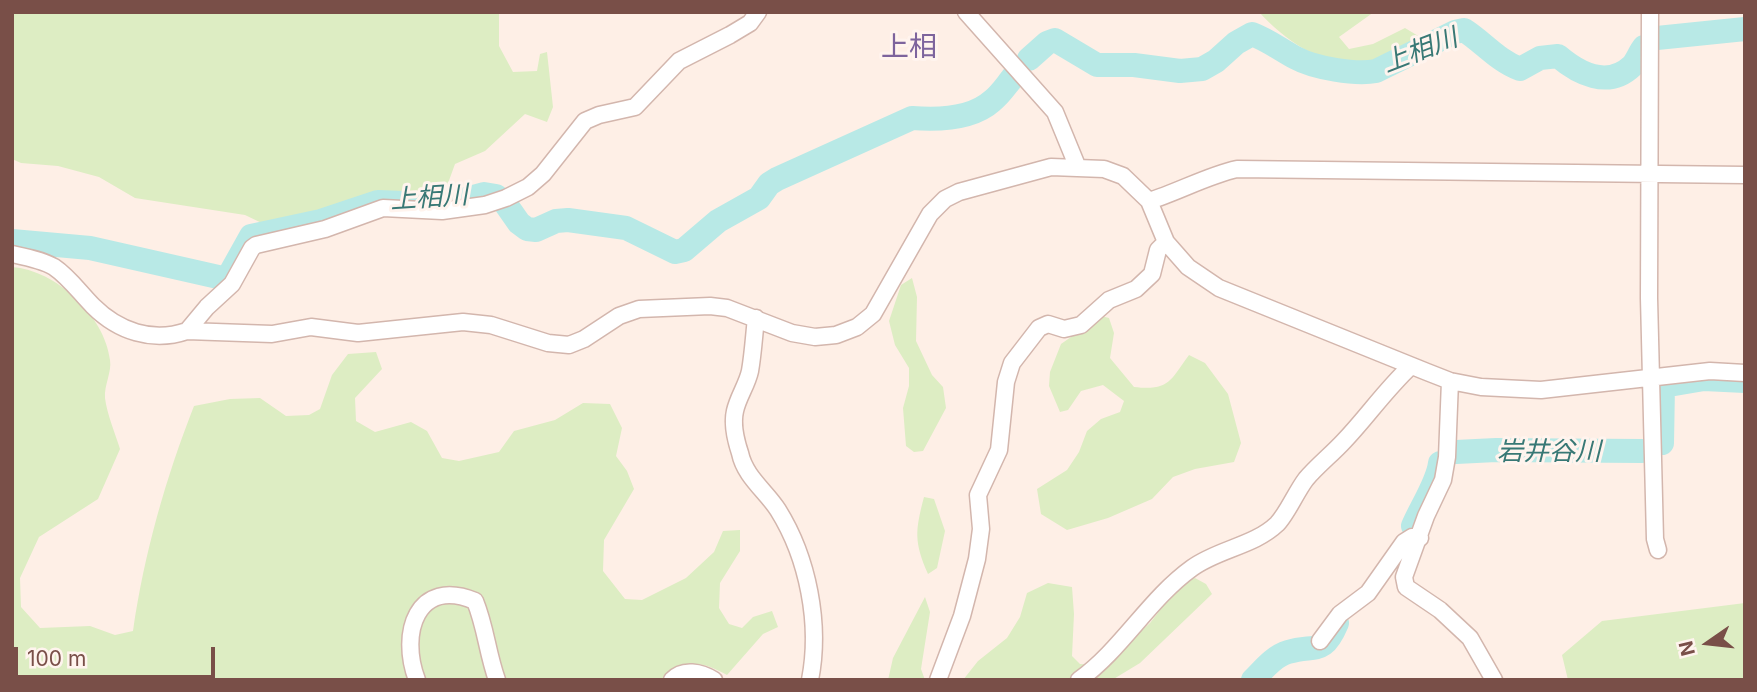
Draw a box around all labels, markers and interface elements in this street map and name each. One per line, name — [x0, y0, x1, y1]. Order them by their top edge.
water label: 上相川 — [1378, 22, 1462, 80]
district label: 上相 — [881, 31, 937, 65]
water label: 上相川 — [389, 180, 469, 216]
water label: 岩井谷川 — [1497, 436, 1601, 468]
north arrow — [1673, 608, 1743, 678]
scale bar — [18, 632, 219, 676]
text: N — [1674, 638, 1700, 658]
text: 100 m — [27, 646, 86, 671]

